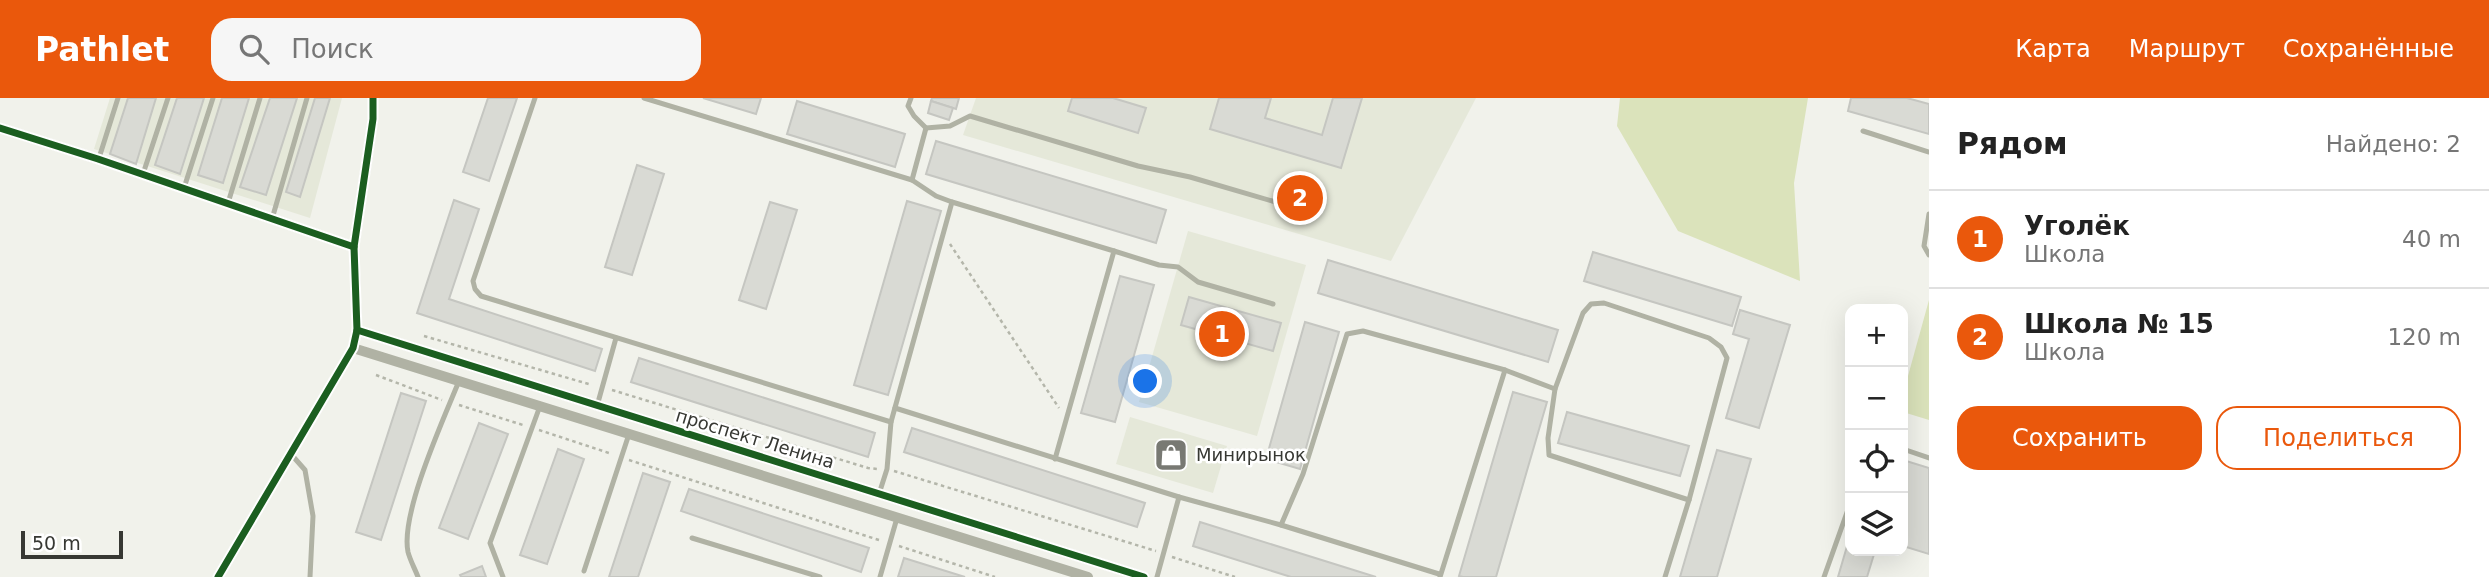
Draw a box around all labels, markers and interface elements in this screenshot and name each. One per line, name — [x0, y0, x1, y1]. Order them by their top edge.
search box — [211, 18, 701, 81]
text: Pathlet — [35, 30, 169, 69]
icon: search — [235, 30, 273, 68]
text: Поиск — [291, 34, 374, 64]
text: Карта — [2015, 35, 2091, 63]
text: Маршрут — [2129, 35, 2245, 63]
text: Сохранённые — [2283, 35, 2454, 63]
text: Рядом — [1957, 126, 2068, 161]
text: Найдено: 2 — [2326, 131, 2461, 157]
pin: 2 — [1277, 172, 1323, 224]
text: Уголёк — [2024, 211, 2130, 241]
text: 1 — [1972, 226, 1988, 252]
text: 40 m — [2402, 226, 2461, 252]
text: Школа — [2024, 241, 2105, 267]
map controls — [1845, 304, 1908, 556]
button: + — [1845, 304, 1908, 367]
pin: 1 — [1199, 308, 1245, 360]
text: Школа № 15 — [2024, 309, 2214, 339]
text: 2 — [1972, 324, 1988, 350]
text: 120 m — [2387, 324, 2461, 350]
text: Школа — [2024, 339, 2105, 365]
your location — [1128, 364, 1162, 398]
button: − — [1845, 367, 1908, 430]
street label: проспект Ленина — [673, 404, 837, 473]
button: Сохранить — [1957, 406, 2202, 470]
button: Поделиться — [2216, 406, 2461, 470]
button: locate — [1845, 430, 1908, 493]
shop icon: Минирынок — [1152, 436, 1190, 474]
place label: Минирынок — [1196, 444, 1306, 465]
button: layers — [1845, 493, 1908, 556]
scale bar — [21, 528, 122, 560]
text: 50 m — [32, 532, 81, 554]

